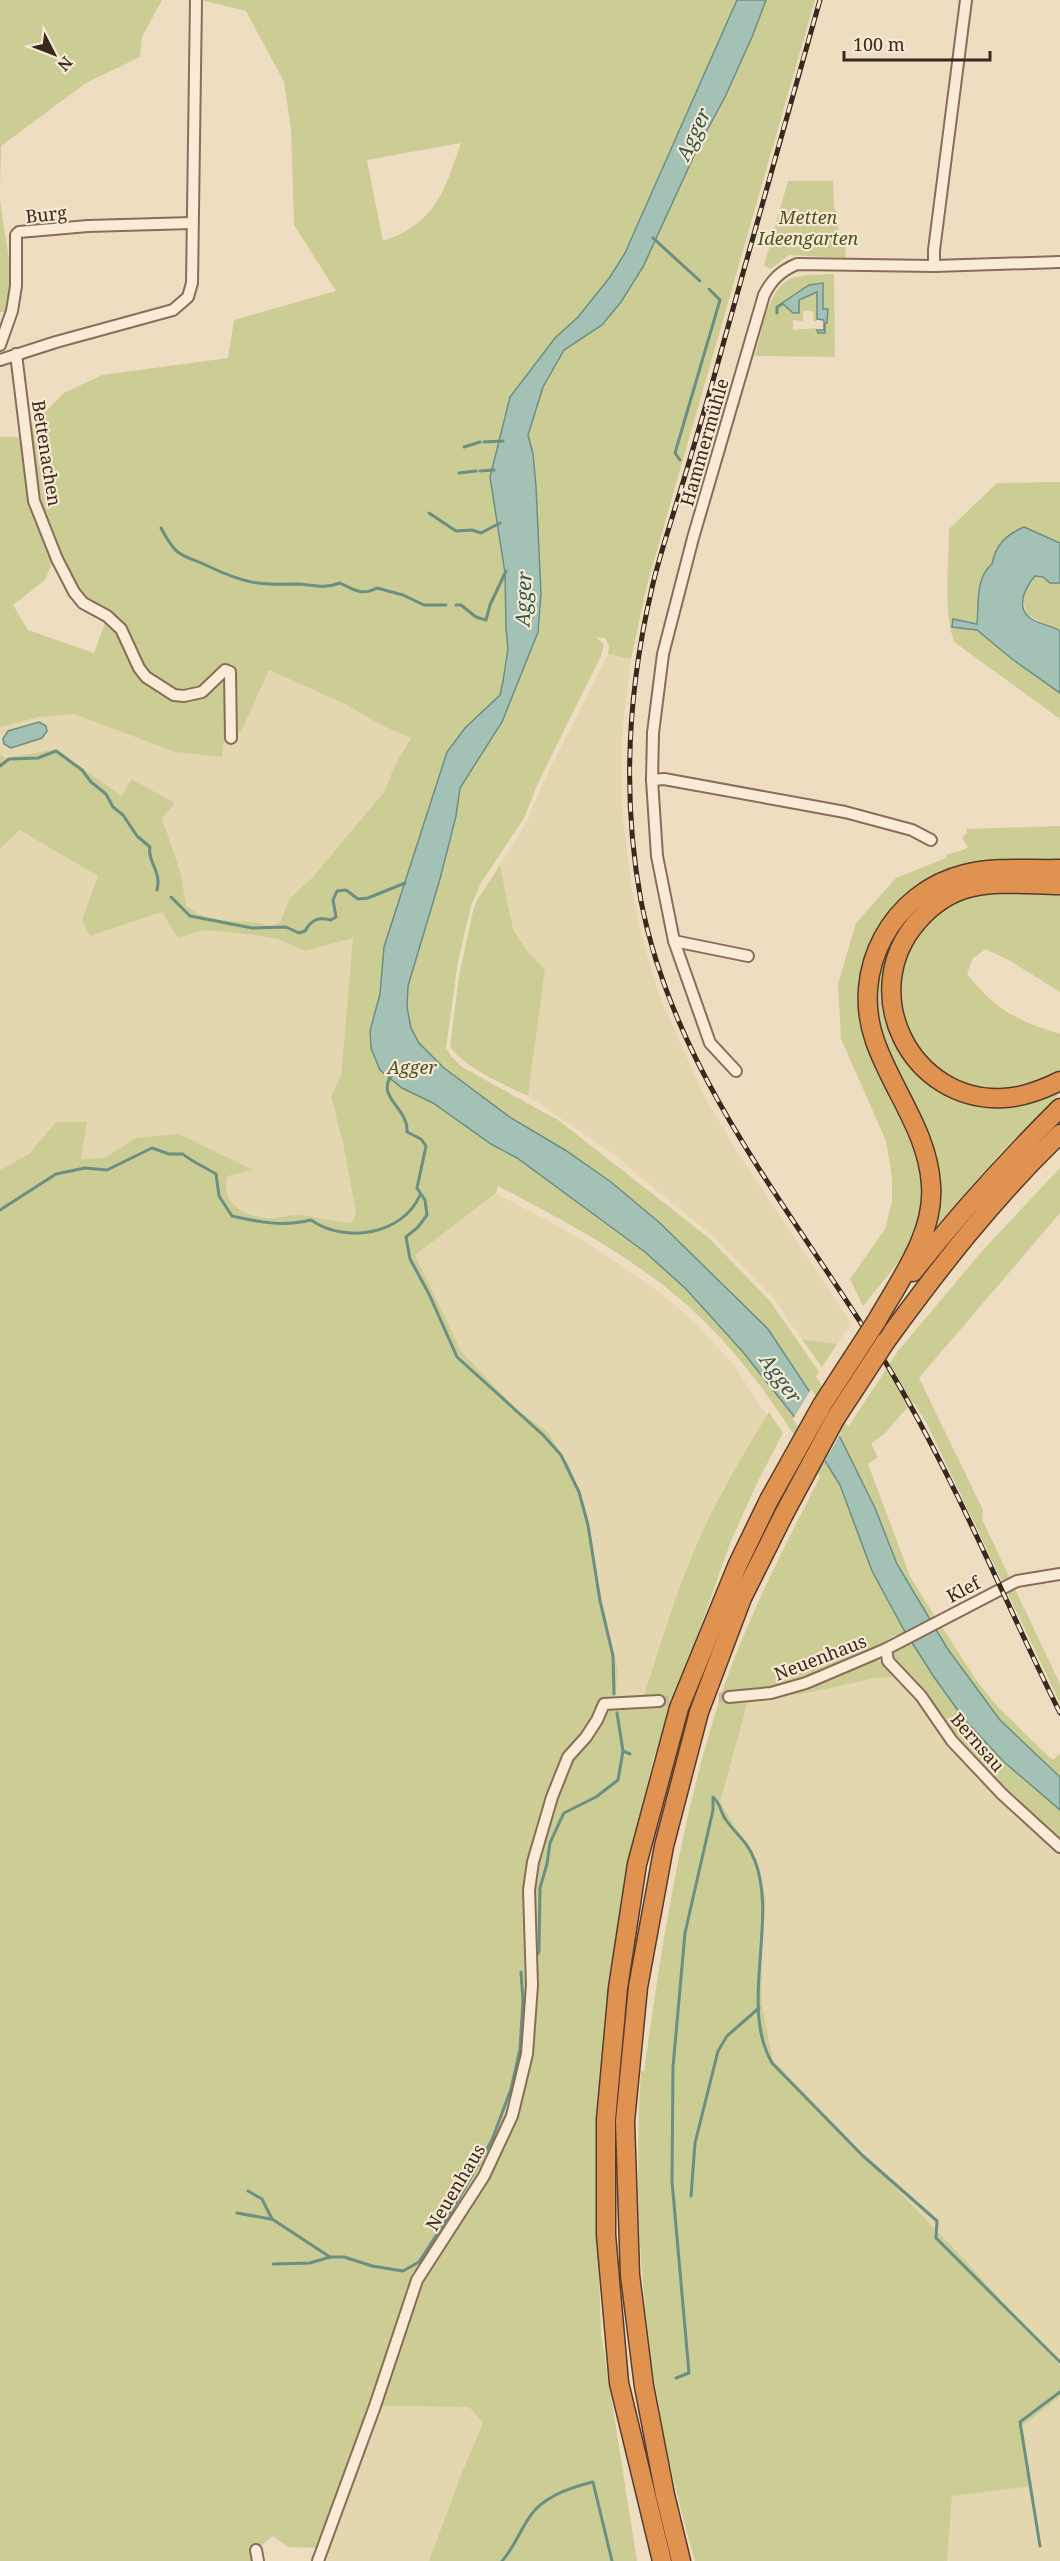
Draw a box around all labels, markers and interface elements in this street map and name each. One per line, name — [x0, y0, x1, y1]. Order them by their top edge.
north arrow — [24, 24, 84, 84]
scale bar — [844, 24, 990, 62]
text: 100 m — [853, 32, 905, 56]
text: N — [52, 52, 78, 76]
water label: Agger — [668, 103, 717, 167]
street label: Burg — [24, 200, 68, 228]
park label: Metten Ideengarten — [757, 205, 859, 250]
street label: Hammermühle — [674, 375, 734, 509]
street label: Bettenachen — [27, 398, 67, 508]
water label: Agger — [508, 570, 537, 629]
park label: Agger — [385, 1055, 437, 1079]
water label: Agger — [753, 1346, 809, 1409]
street label: Klef — [942, 1570, 985, 1608]
street label: Neuenhaus — [770, 1628, 870, 1686]
street label: Bernsau — [946, 1707, 1011, 1777]
street label: Neuenhaus — [420, 2139, 490, 2235]

